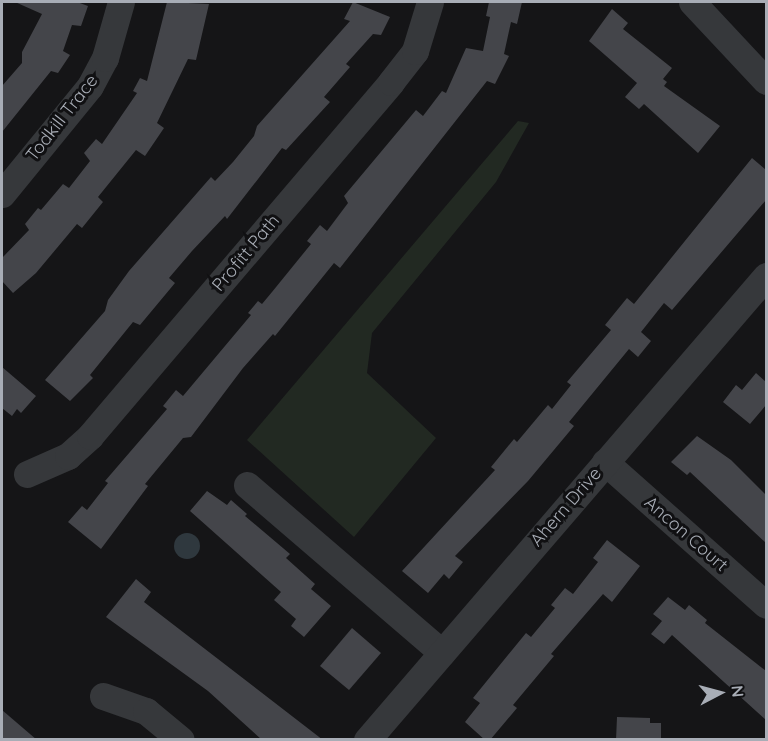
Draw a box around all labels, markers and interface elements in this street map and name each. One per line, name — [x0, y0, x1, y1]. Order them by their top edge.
street label: Todkill Trace — [21, 70, 103, 166]
street label: Profitt Path — [208, 210, 284, 296]
street label: Ahern Drive — [526, 463, 606, 551]
street label: Ancon Court — [640, 492, 732, 576]
north arrow — [690, 663, 750, 723]
text: N — [727, 684, 748, 698]

